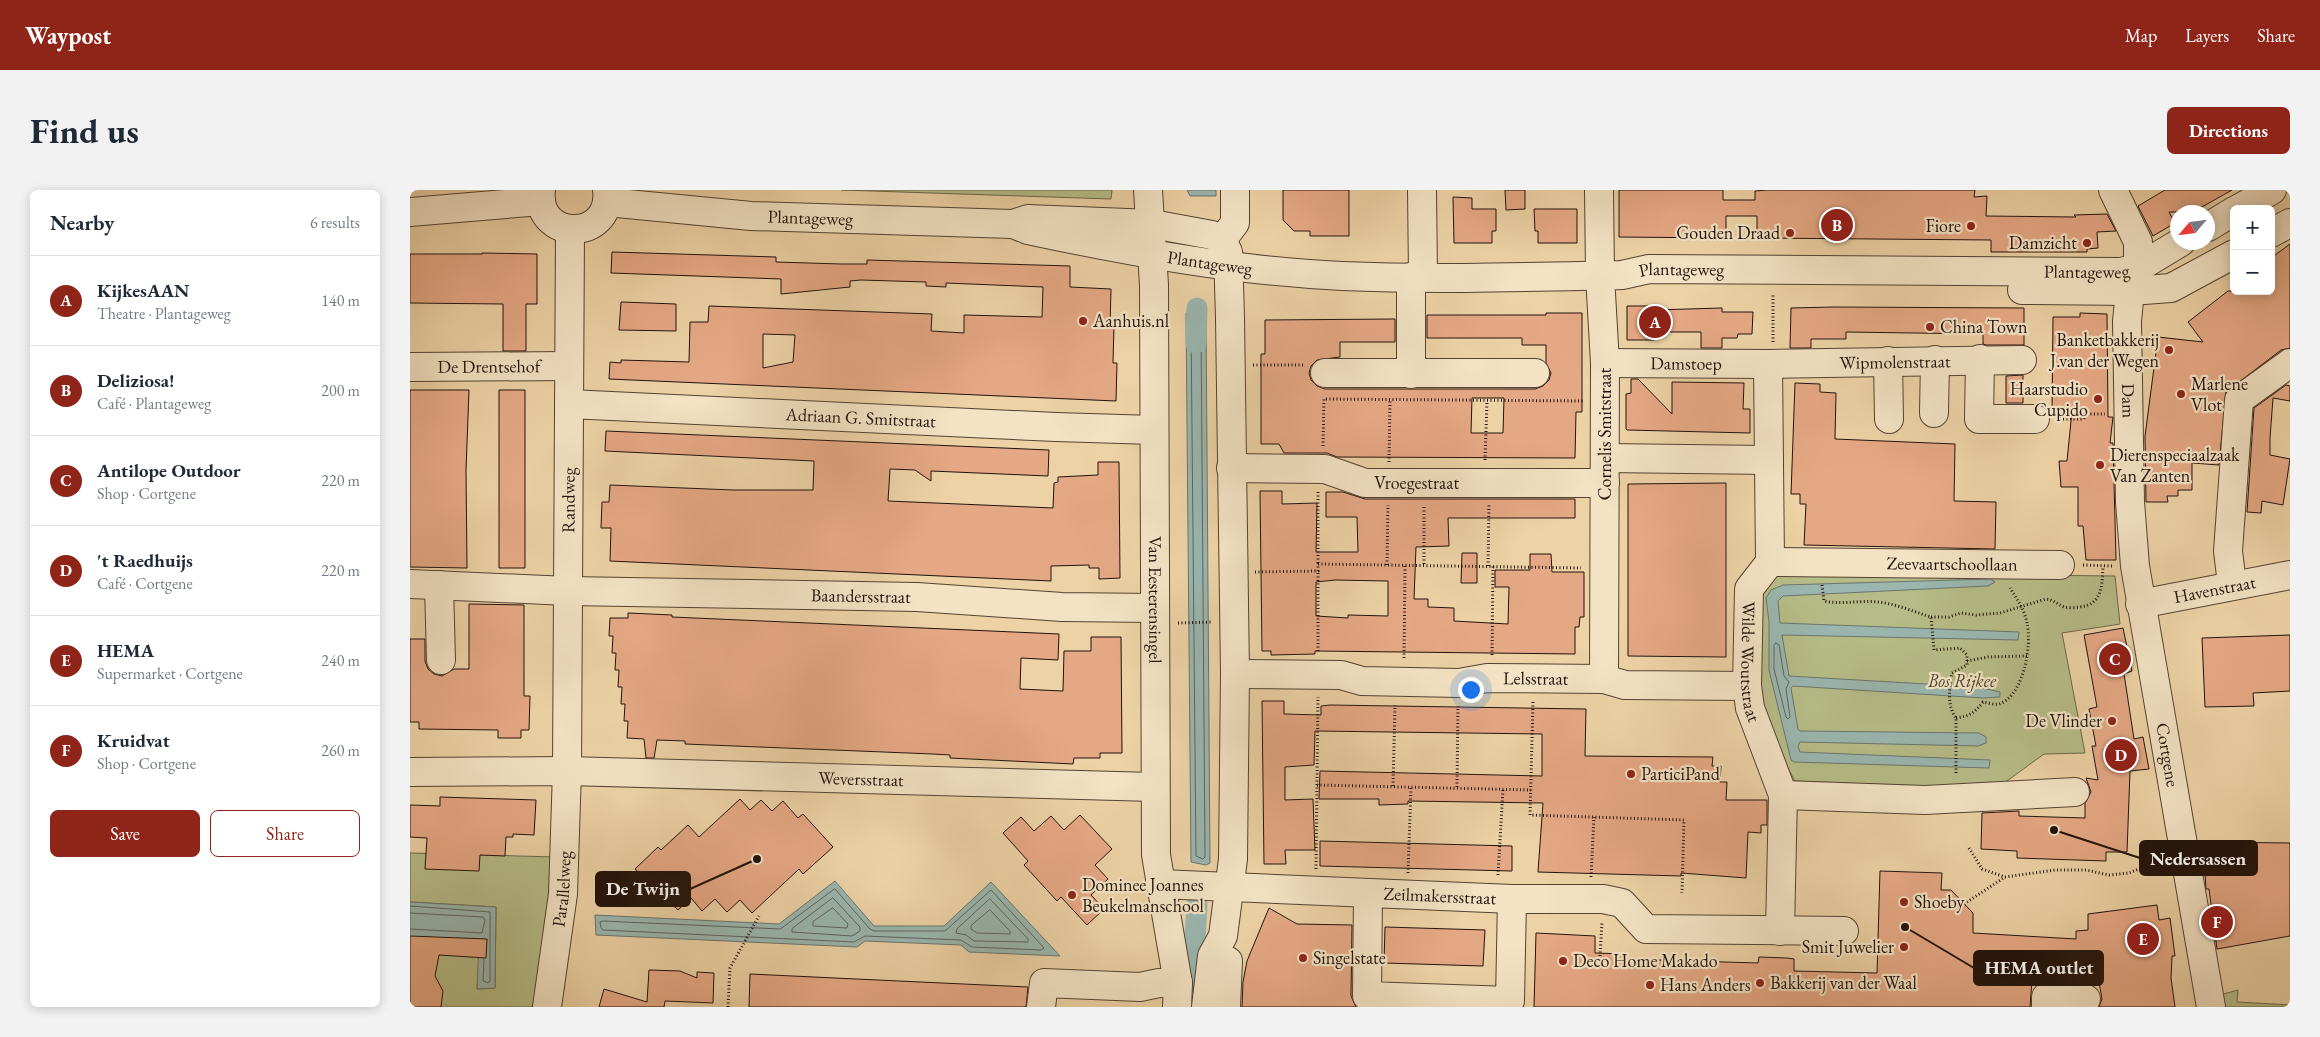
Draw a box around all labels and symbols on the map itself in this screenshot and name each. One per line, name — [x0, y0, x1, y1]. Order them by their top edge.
street label: Plantageweg — [767, 205, 854, 230]
north arrow — [2170, 205, 2215, 250]
pin: B — [1821, 206, 1853, 244]
place label: Fiore — [1925, 214, 1961, 237]
marker: Fiore — [1965, 220, 1977, 232]
place label: Gouden Draad — [1676, 221, 1781, 244]
marker: Gouden Draad — [1784, 227, 1796, 239]
place label: Damzicht — [2009, 231, 2077, 254]
marker: Damzicht — [2081, 237, 2093, 249]
street label: Plantageweg — [1166, 245, 1254, 280]
street label: Plantageweg — [1636, 257, 1724, 282]
street label: Plantageweg — [2044, 258, 2132, 283]
pin: A — [1639, 303, 1671, 341]
place label: Aanhuis.nl — [1092, 309, 1169, 332]
marker: Aanhuis.nl — [1077, 315, 1089, 327]
place label: China Town — [1940, 315, 2028, 338]
marker: China Town — [1924, 321, 1936, 333]
place label: Banketbakkerij J.van der Wegen — [2048, 328, 2159, 372]
marker: Banketbakkerij J.van der Wegen — [2163, 344, 2175, 356]
street label: Wipmolenstraat — [1839, 349, 1951, 374]
street label: Damstoep — [1650, 351, 1722, 375]
street label: De Drentsehof — [438, 354, 543, 378]
street label: Cornelis Smitstraat — [1593, 368, 1616, 500]
place label: Marlene Vlot — [2191, 372, 2248, 416]
place label: Haarstudio Cupido — [2010, 377, 2088, 421]
street label: Dam — [2117, 383, 2141, 418]
marker: Marlene Vlot — [2175, 388, 2187, 400]
marker: Haarstudio Cupido — [2092, 393, 2104, 405]
street label: Adriaan G. Smitstraat — [784, 402, 937, 432]
place label: Dierenspeciaalzaak Van Zanten — [2110, 443, 2240, 487]
marker: Dierenspeciaalzaak Van Zanten — [2094, 459, 2106, 471]
street label: Randweg — [556, 467, 580, 533]
street label: Vroegestraat — [1374, 471, 1459, 494]
street label: Van Eesterensingel — [1144, 536, 1167, 664]
street label: Zeevaartschoollaan — [1886, 551, 2018, 576]
street label: Havenstraat — [2172, 570, 2258, 608]
street label: Baandersstraat — [811, 583, 911, 608]
street label: Wilde Woutstraat — [1736, 601, 1766, 725]
pin: C — [2099, 640, 2131, 678]
street label: Lelsstraat — [1503, 666, 1569, 690]
park label: Bos Rijkee — [1927, 669, 1997, 693]
your location — [1458, 677, 1484, 703]
place label: De Vlinder — [2025, 709, 2102, 732]
marker: De Vlinder — [2106, 715, 2118, 727]
street label: Cortgene — [2151, 721, 2185, 789]
pin: D — [2105, 736, 2137, 774]
place label: ParticiPand — [1641, 762, 1721, 785]
street label: Weversstraat — [818, 766, 904, 791]
marker: ParticiPand — [1625, 768, 1637, 780]
callout: Nedersassen — [2140, 841, 2257, 875]
text: Nedersassen — [2150, 846, 2246, 871]
street label: Parallelweg — [546, 850, 575, 928]
callout: De Twijn — [596, 872, 690, 906]
place label: Dominee Joannes Beukelmanschool — [1082, 873, 1204, 917]
text: De Twijn — [606, 876, 680, 901]
street label: Zeilmakersstraat — [1383, 882, 1497, 909]
marker: Dominee Joannes Beukelmanschool — [1066, 889, 1078, 901]
place label: Shoeby — [1914, 890, 1964, 913]
marker: Shoeby — [1898, 896, 1910, 908]
pin: F — [2201, 903, 2233, 941]
pin: E — [2127, 920, 2159, 958]
place label: Smit Juwelier — [1802, 935, 1894, 958]
marker: Smit Juwelier — [1898, 941, 1910, 953]
place label: Singelstate — [1313, 946, 1386, 969]
place label: Deco Home Makado — [1573, 949, 1718, 972]
callout: HEMA outlet — [1974, 951, 2103, 985]
marker: Singelstate — [1297, 952, 1309, 964]
marker: Deco Home Makado — [1557, 955, 1569, 967]
text: HEMA outlet — [1984, 955, 2094, 980]
place label: Bakkerij van der Waal — [1770, 971, 1917, 994]
place label: Hans Anders — [1660, 973, 1751, 996]
marker: Bakkerij van der Waal — [1754, 977, 1766, 989]
marker: Hans Anders — [1644, 979, 1656, 991]

